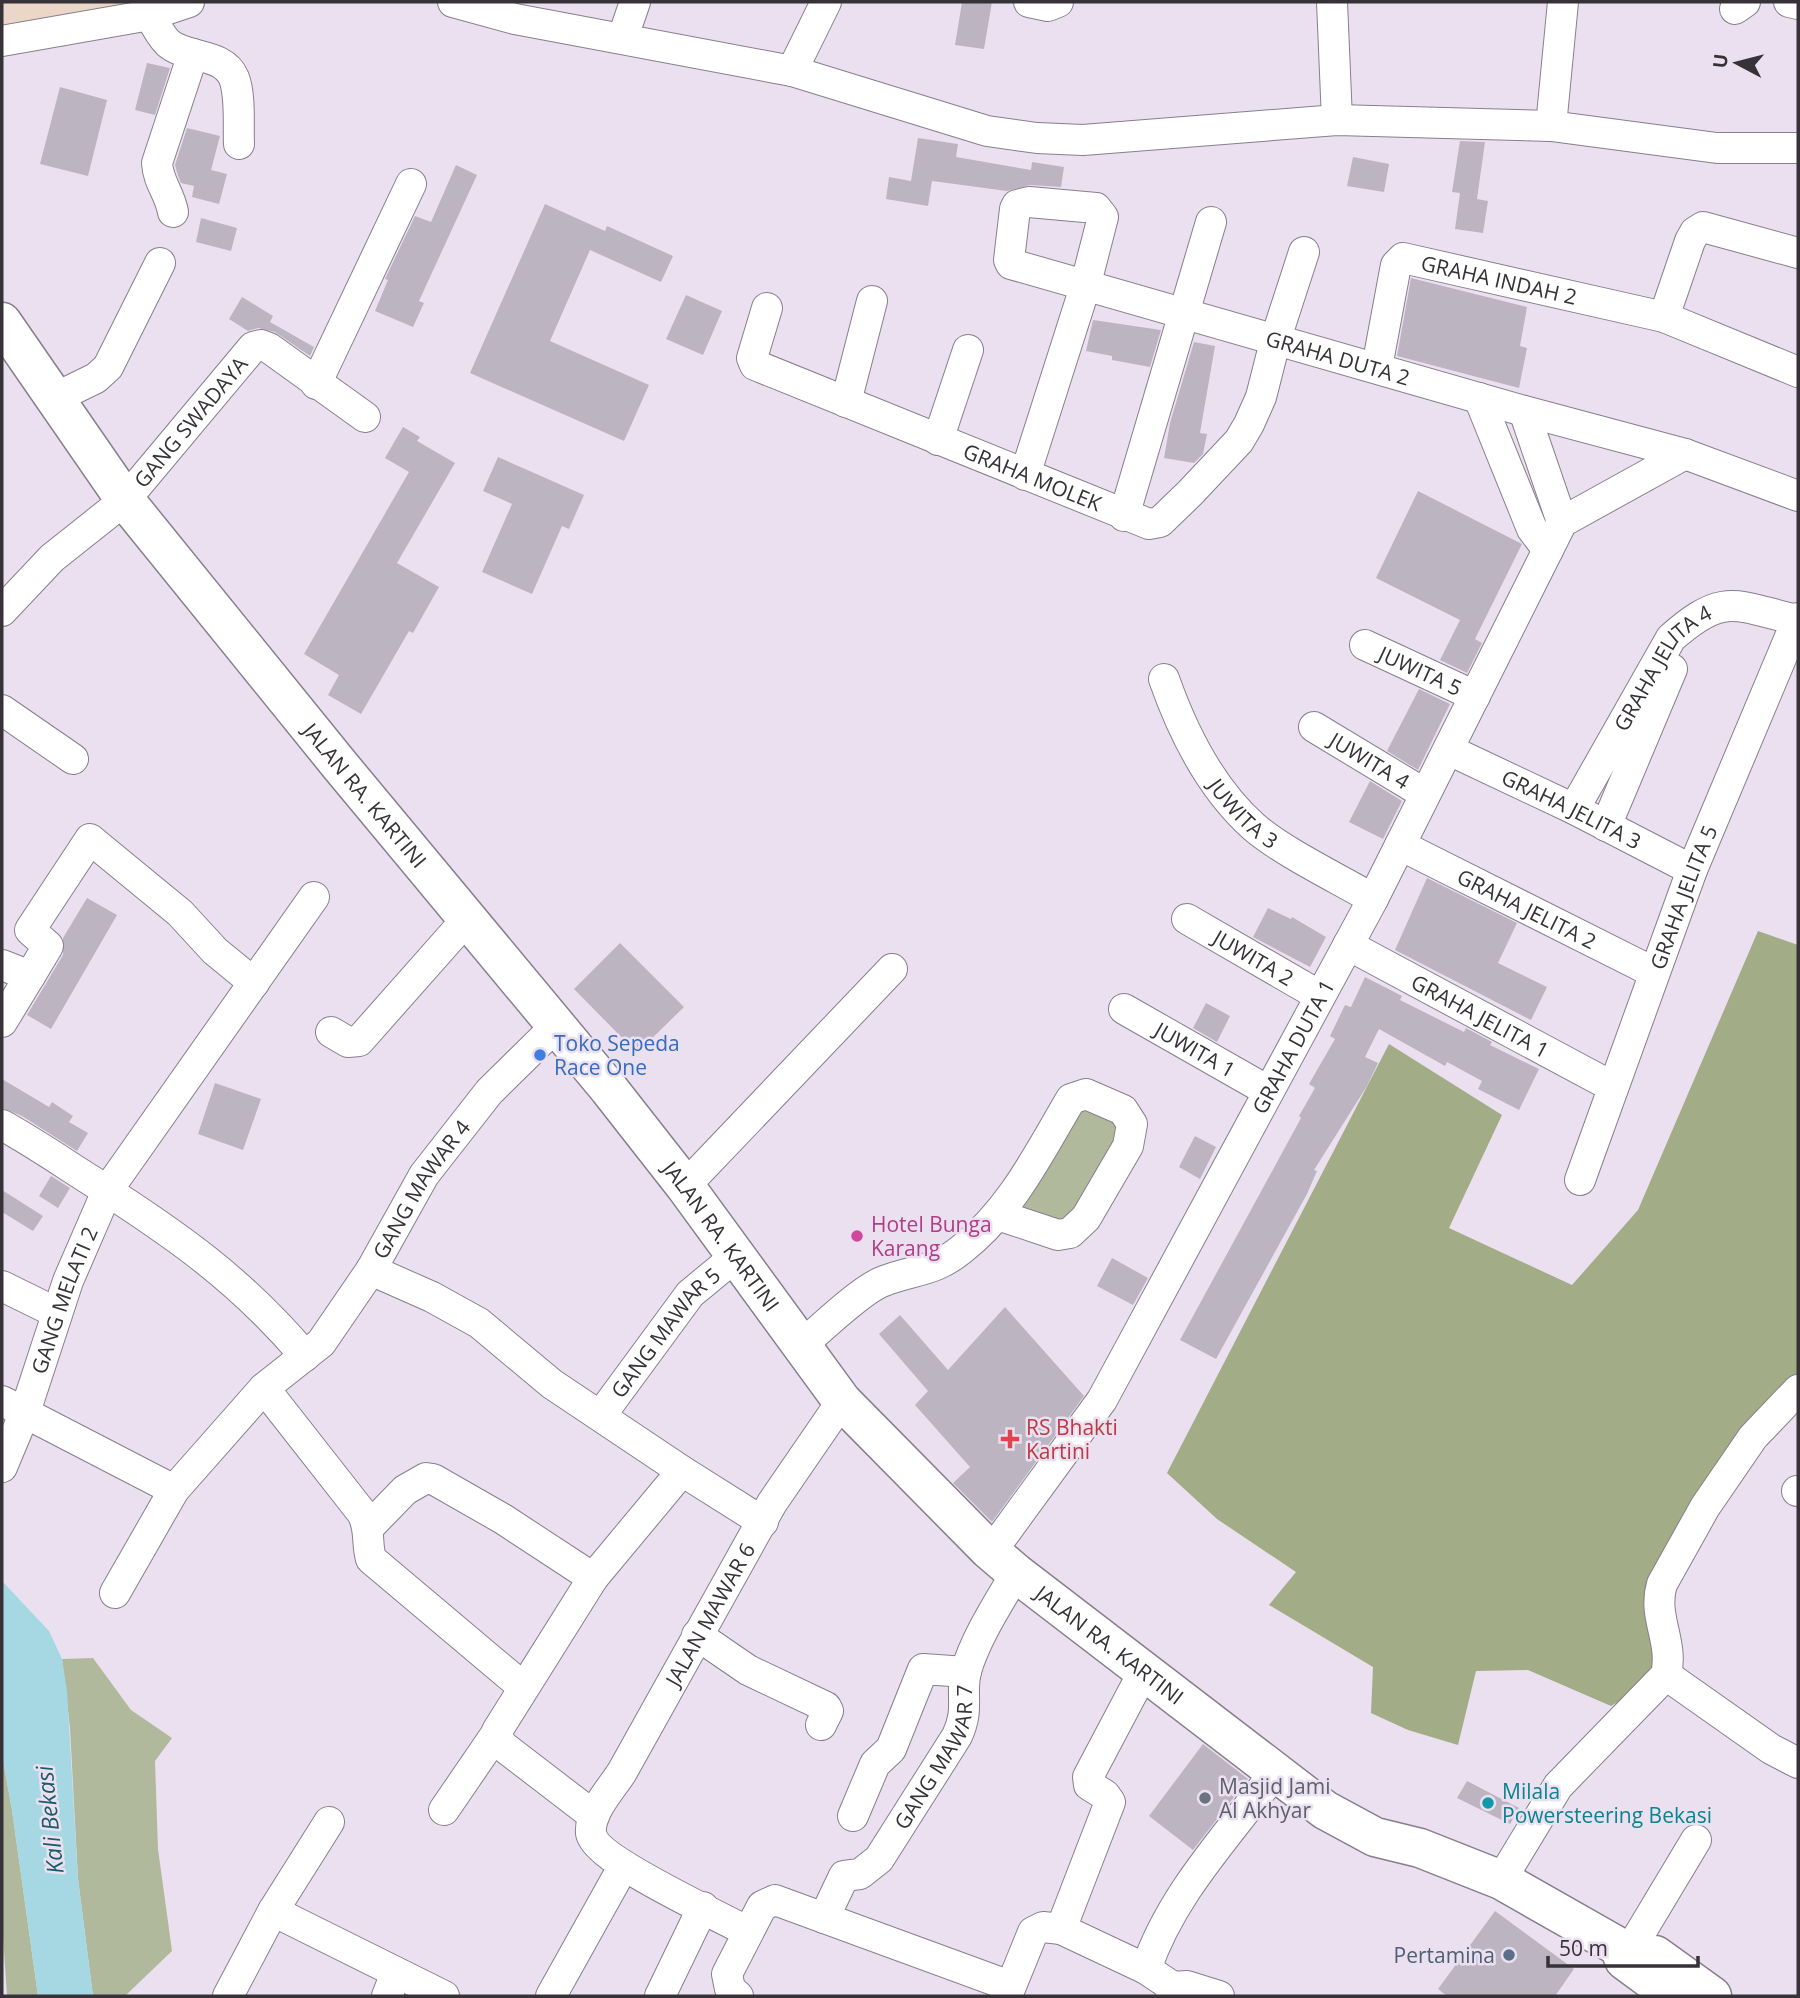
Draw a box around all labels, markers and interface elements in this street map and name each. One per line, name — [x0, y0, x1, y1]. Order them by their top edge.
north arrow — [1702, 28, 1772, 98]
text: U — [1706, 52, 1734, 70]
street label: GRAHA INDAH 2 — [1418, 249, 1580, 311]
street label: GRAHA DUTA 2 — [1263, 324, 1413, 392]
street label: GANG SWADAYA — [127, 350, 254, 493]
street label: GRAHA MOLEK — [959, 437, 1106, 517]
street label: GRAHA JELITA 4 — [1607, 598, 1716, 736]
street label: JUWITA 5 — [1372, 638, 1466, 702]
street label: JALAN RA. KARTINI — [296, 716, 433, 874]
street label: JUWITA 4 — [1323, 725, 1415, 795]
street label: GRAHA JELITA 3 — [1497, 763, 1646, 855]
street label: JUWITA 3 — [1201, 771, 1284, 855]
street label: GRAHA JELITA 5 — [1643, 821, 1723, 973]
street label: GRAHA JELITA 2 — [1453, 862, 1601, 955]
street label: JUWITA 2 — [1207, 922, 1299, 992]
street label: GRAHA JELITA 1 — [1406, 968, 1554, 1064]
street label: GRAHA DUTA 1 — [1245, 975, 1341, 1119]
street label: JUWITA 1 — [1148, 1015, 1241, 1084]
place label: Toko Sepeda Race One — [554, 1029, 680, 1081]
marker: Toko Sepeda Race One — [532, 1047, 548, 1063]
street label: GANG MAWAR 4 — [366, 1114, 476, 1264]
street label: JALAN RA. KARTINI — [656, 1154, 786, 1317]
place label: Hotel Bunga Karang — [871, 1210, 992, 1262]
street label: GANG MELATI 2 — [24, 1222, 104, 1377]
marker: Hotel Bunga Karang — [849, 1228, 865, 1244]
street label: GANG MAWAR 5 — [604, 1261, 726, 1403]
place label: RS Bhakti Kartini — [1026, 1413, 1118, 1465]
marker: RS Bhakti Kartini — [1000, 1429, 1020, 1449]
street label: JALAN MAWAR 6 — [658, 1538, 761, 1693]
street label: JALAN RA. KARTINI — [1028, 1578, 1190, 1711]
street label: GANG MAWAR 7 — [887, 1684, 978, 1834]
water label: Kali Bekasi — [27, 1763, 71, 1876]
place label: Masjid Jami Al Akhyar — [1219, 1772, 1331, 1824]
place label: Milala Powersteering Bekasi — [1502, 1777, 1712, 1829]
marker: Masjid Jami Al Akhyar — [1197, 1790, 1213, 1806]
marker: Milala Powersteering Bekasi — [1480, 1795, 1496, 1811]
scale bar — [1548, 1924, 1699, 1968]
text: 50 m — [1559, 1934, 1608, 1962]
place label: Pertamina — [1394, 1941, 1495, 1969]
marker: Pertamina — [1501, 1947, 1517, 1963]

